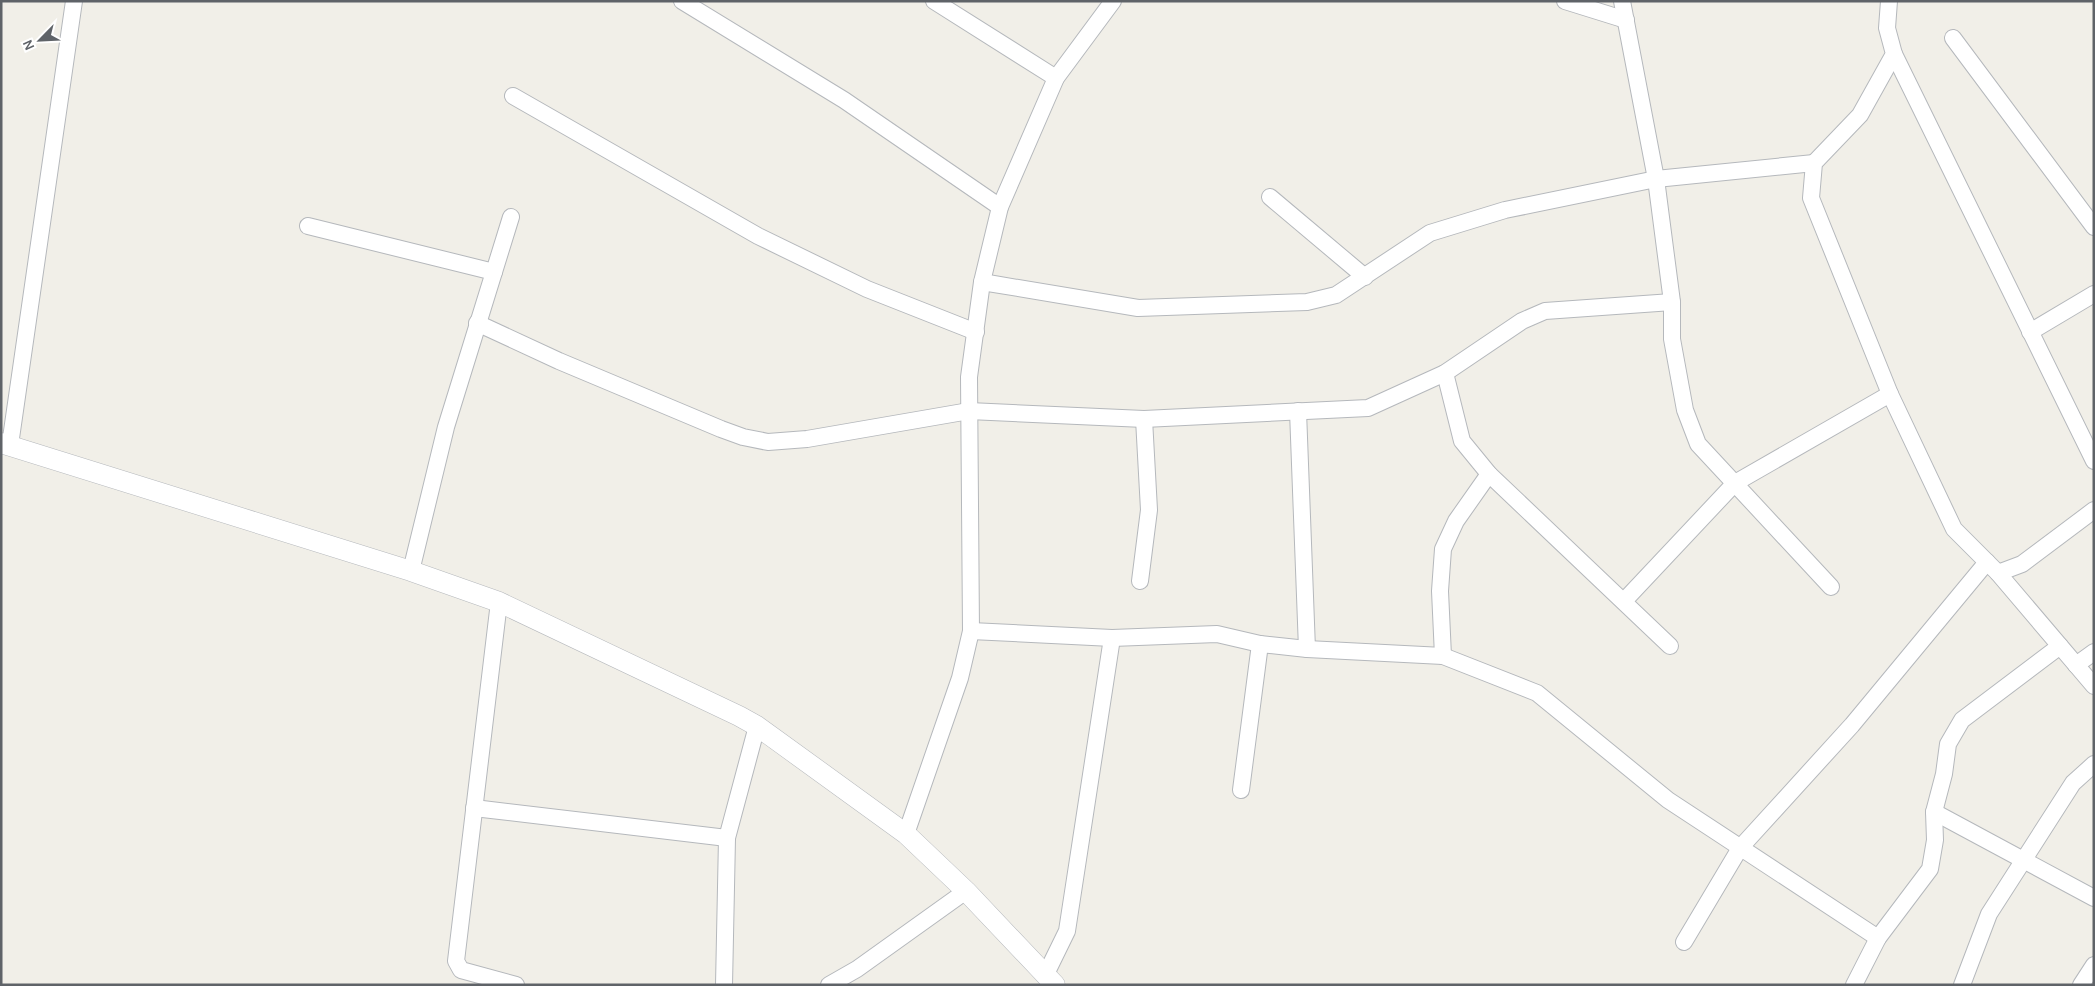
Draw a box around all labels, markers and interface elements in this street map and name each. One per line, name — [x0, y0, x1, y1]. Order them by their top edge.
north arrow — [15, 15, 65, 65]
text: N — [19, 37, 38, 53]

